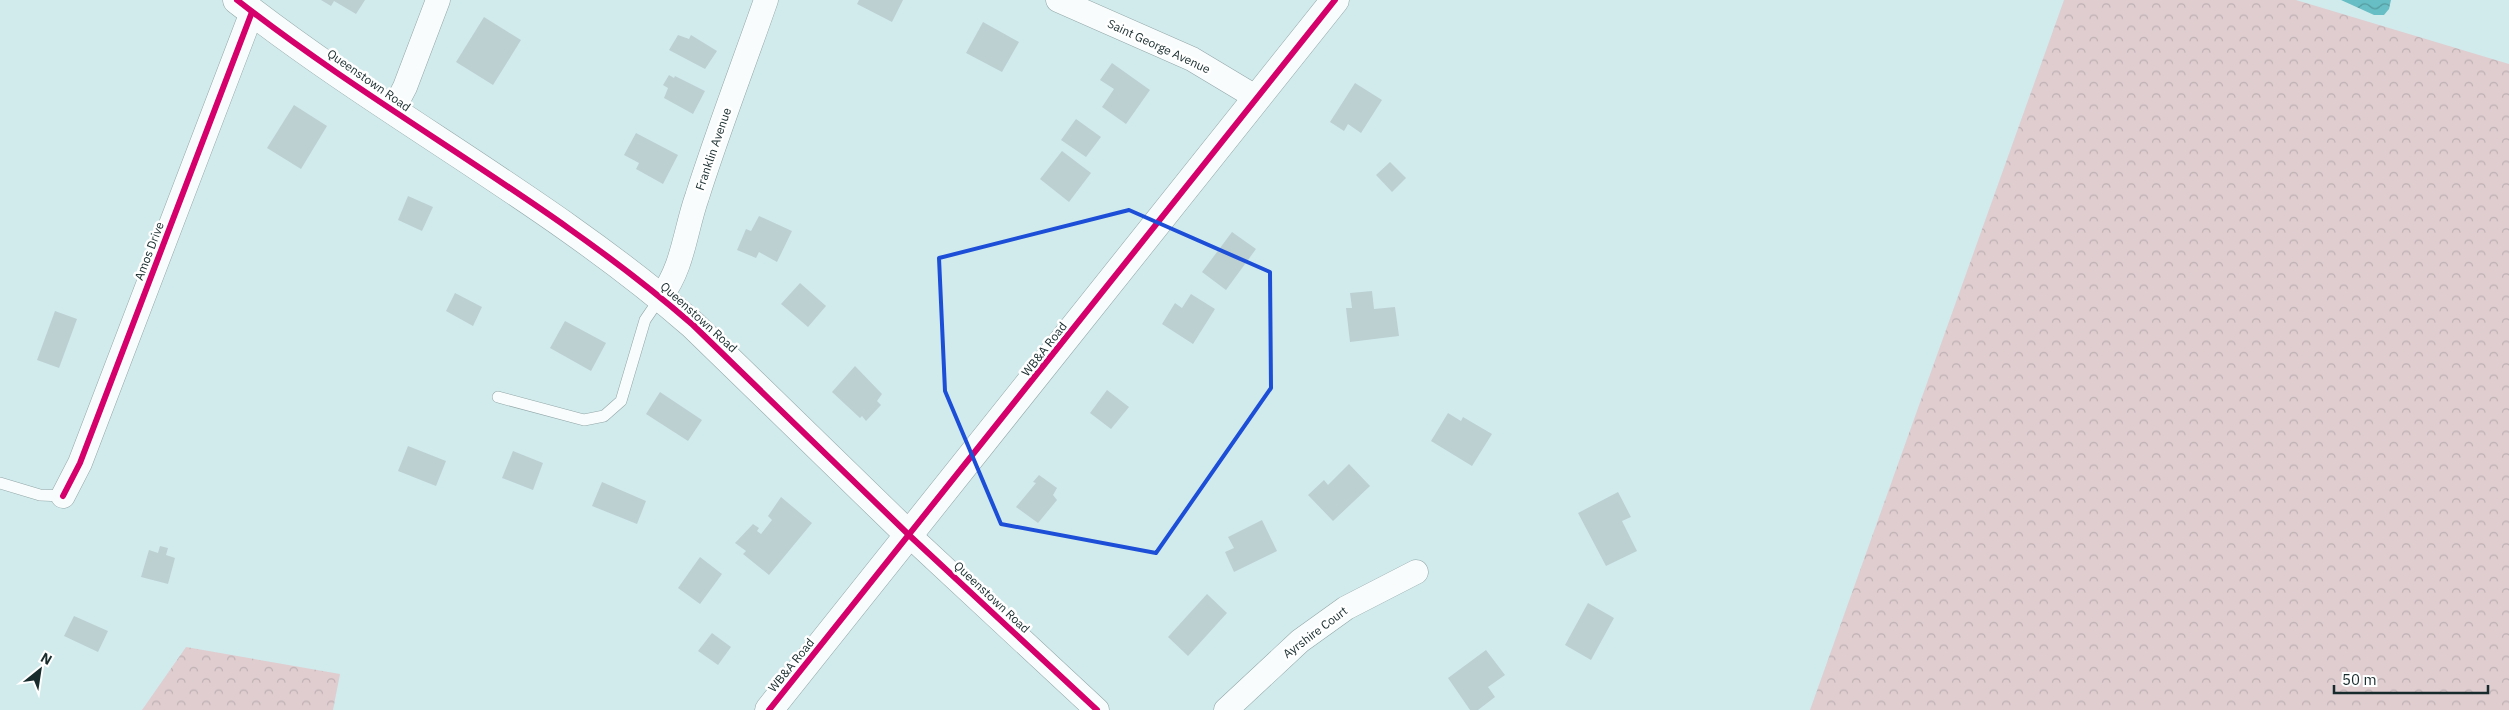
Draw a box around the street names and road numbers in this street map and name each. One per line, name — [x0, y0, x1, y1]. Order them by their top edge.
street label: Saint George Avenue — [1105, 16, 1213, 77]
street label: Queenstown Road — [324, 46, 414, 114]
street label: Franklin Avenue — [692, 105, 734, 192]
street label: Amos Drive — [131, 219, 167, 282]
street label: Queenstown Road — [657, 279, 741, 355]
street label: WB&A Road — [1018, 319, 1070, 379]
street label: Queenstown Road — [951, 558, 1033, 636]
street label: Ayrshire Court — [1280, 603, 1350, 661]
street label: WB&A Road — [765, 635, 817, 695]

